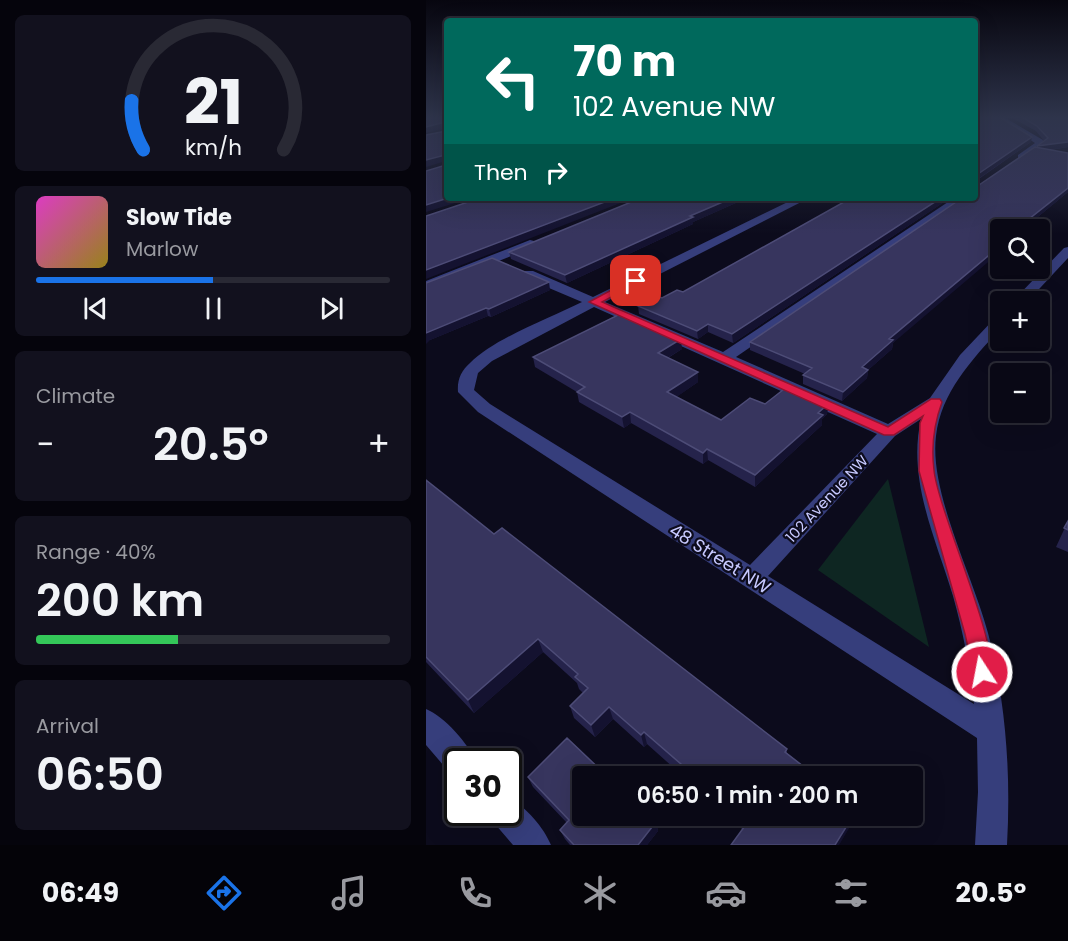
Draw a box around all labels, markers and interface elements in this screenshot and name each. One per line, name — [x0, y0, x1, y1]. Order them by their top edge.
text: 70 m — [573, 32, 676, 91]
icon: left — [474, 42, 552, 120]
text: 21 — [183, 58, 243, 146]
text: 102 Avenue NW — [573, 88, 775, 125]
text: km/h — [184, 132, 242, 163]
icon: right — [540, 156, 573, 189]
text: Then — [474, 157, 528, 188]
text: Slow Tide — [126, 202, 232, 233]
map controls — [990, 219, 1050, 423]
button: search — [990, 219, 1050, 279]
text: Marlow — [126, 235, 198, 263]
pin — [610, 255, 661, 306]
icon: arrive — [619, 264, 652, 297]
button: + — [990, 291, 1050, 351]
icon: previous — [79, 292, 112, 325]
icon: pause — [197, 292, 230, 325]
icon: next — [315, 292, 348, 325]
button: − — [990, 363, 1050, 423]
text: Climate — [36, 382, 115, 410]
text: 20.5° — [153, 413, 269, 476]
text: − — [36, 421, 54, 468]
text: + — [367, 421, 390, 468]
street label: 102 Avenue NW — [781, 450, 873, 547]
street label: 48 Street NW — [665, 517, 776, 600]
text: Range · 40% — [36, 538, 156, 566]
text: 200 km — [36, 569, 204, 632]
position arrow — [950, 640, 1014, 704]
text: Arrival — [36, 712, 99, 740]
text: 06:50 — [36, 743, 164, 806]
speed limit sign: 30 — [444, 748, 522, 826]
text: 06:50 · 1 min · 200 m — [637, 780, 858, 811]
icon: directions — [203, 872, 245, 914]
icon: music — [328, 872, 370, 914]
icon: phone — [454, 872, 496, 914]
icon: climate — [579, 872, 621, 914]
icon: car — [705, 872, 747, 914]
icon: filters — [830, 872, 872, 914]
text: 06:49 — [42, 874, 119, 911]
text: 20.5° — [955, 874, 1026, 911]

